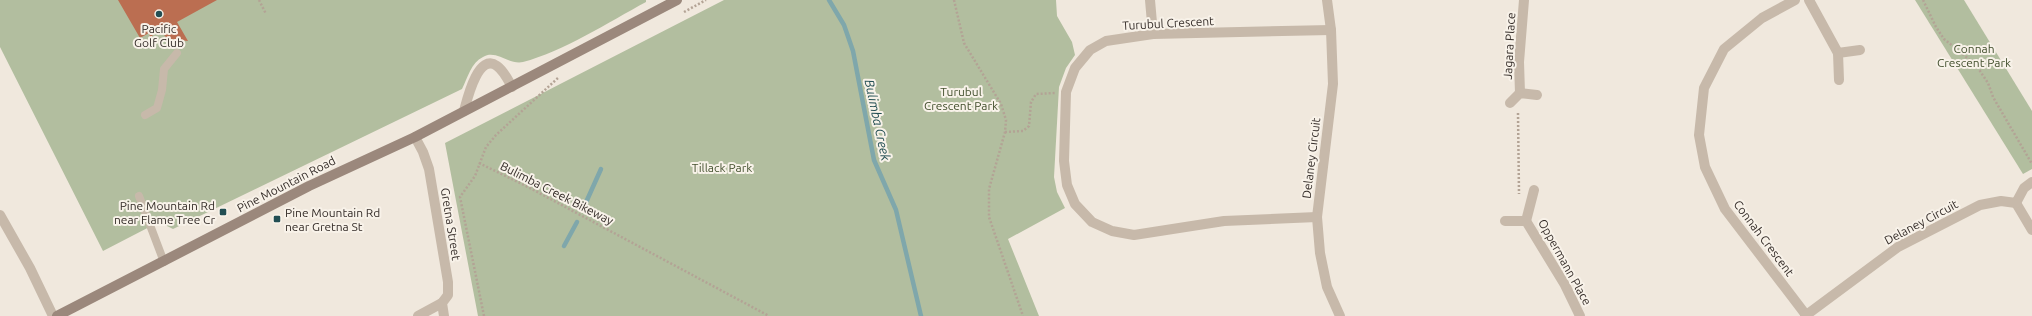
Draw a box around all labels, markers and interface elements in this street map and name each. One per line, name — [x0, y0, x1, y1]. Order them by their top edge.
marker: Pacific Golf Club — [154, 9, 164, 19]
street label: Jagara Place — [1501, 12, 1517, 80]
street label: Turubul Crescent — [1122, 14, 1214, 32]
place label: Pacific Golf Club — [134, 22, 184, 49]
park label: Connah Crescent Park — [1937, 42, 2011, 69]
water label: Bulimba Creek — [863, 78, 894, 162]
park label: Turubul Crescent Park — [924, 85, 998, 112]
street label: Delaney Circuit — [1300, 117, 1322, 199]
street label: Pine Mountain Road — [235, 154, 337, 214]
street label: Bulimba Creek Bikeway — [498, 159, 616, 227]
park label: Tillack Park — [692, 161, 752, 174]
street label: Gretna Street — [439, 187, 463, 261]
street label: Delaney Circuit — [1882, 197, 1960, 247]
street label: Connah Crescent — [1731, 198, 1797, 279]
place label: Pine Mountain Rd near Flame Tree Cr — [114, 199, 215, 226]
place label: Pine Mountain Rd near Gretna St — [285, 206, 380, 233]
marker: Pine Mountain Rd near Flame Tree Cr — [218, 207, 228, 217]
marker: Pine Mountain Rd near Gretna St — [272, 214, 282, 224]
street label: Oppermann Place — [1536, 217, 1594, 307]

